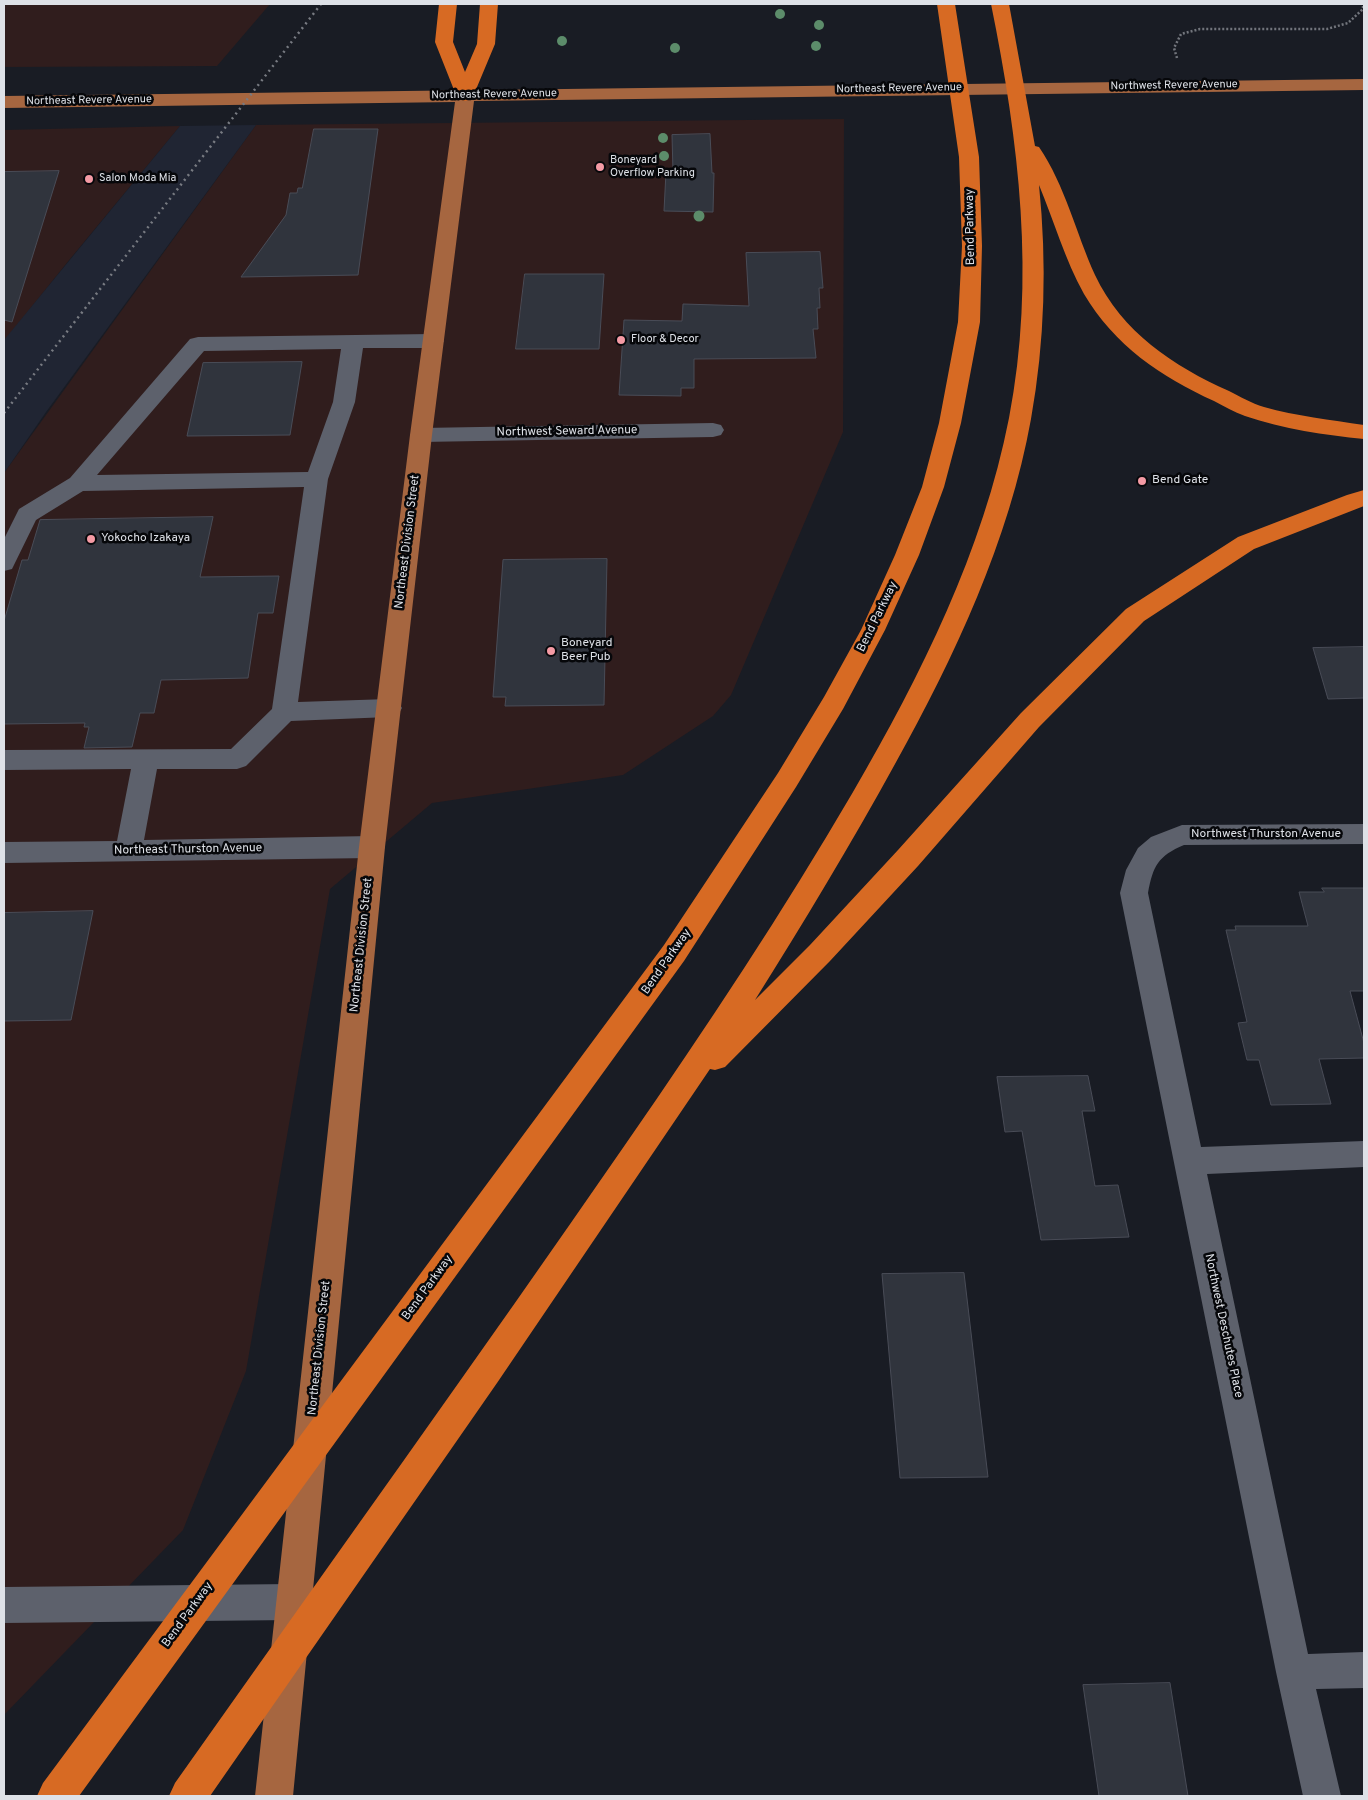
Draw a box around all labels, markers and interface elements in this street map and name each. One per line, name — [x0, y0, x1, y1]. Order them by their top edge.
street label: Northwest Revere Avenue — [1110, 78, 1238, 94]
street label: Northeast Revere Avenue — [836, 81, 962, 97]
street label: Northeast Revere Avenue — [431, 87, 557, 103]
street label: Northeast Revere Avenue — [26, 93, 152, 109]
place label: Boneyard Overflow Parking — [610, 154, 695, 180]
marker: Boneyard Overflow Parking — [594, 161, 606, 173]
place label: Salon Moda Mia — [99, 172, 176, 186]
marker: Salon Moda Mia — [83, 173, 95, 185]
street label: Bend Parkway — [963, 189, 979, 265]
place label: Floor & Decor — [631, 333, 699, 347]
marker: Floor & Decor — [615, 334, 627, 346]
street label: Northwest Seward Avenue — [496, 424, 638, 440]
street label: Northeast Division Street — [393, 474, 423, 610]
place label: Bend Gate — [1152, 474, 1208, 488]
marker: Bend Gate — [1136, 475, 1148, 487]
place label: Yokocho Izakaya — [101, 532, 190, 546]
marker: Yokocho Izakaya — [85, 533, 97, 545]
street label: Bend Parkway — [855, 579, 901, 655]
place label: Boneyard Beer Pub — [561, 637, 612, 665]
marker: Boneyard Beer Pub — [545, 645, 557, 657]
street label: Northwest Thurston Avenue — [1191, 828, 1341, 842]
street label: Northeast Thurston Avenue — [114, 842, 262, 858]
street label: Northeast Division Street — [348, 877, 376, 1013]
street label: Bend Parkway — [639, 926, 695, 998]
street label: Bend Parkway — [400, 1253, 456, 1323]
street label: Northwest Deschutes Place — [1201, 1253, 1245, 1399]
street label: Northeast Division Street — [306, 1280, 334, 1416]
street label: Bend Parkway — [160, 1580, 216, 1650]

